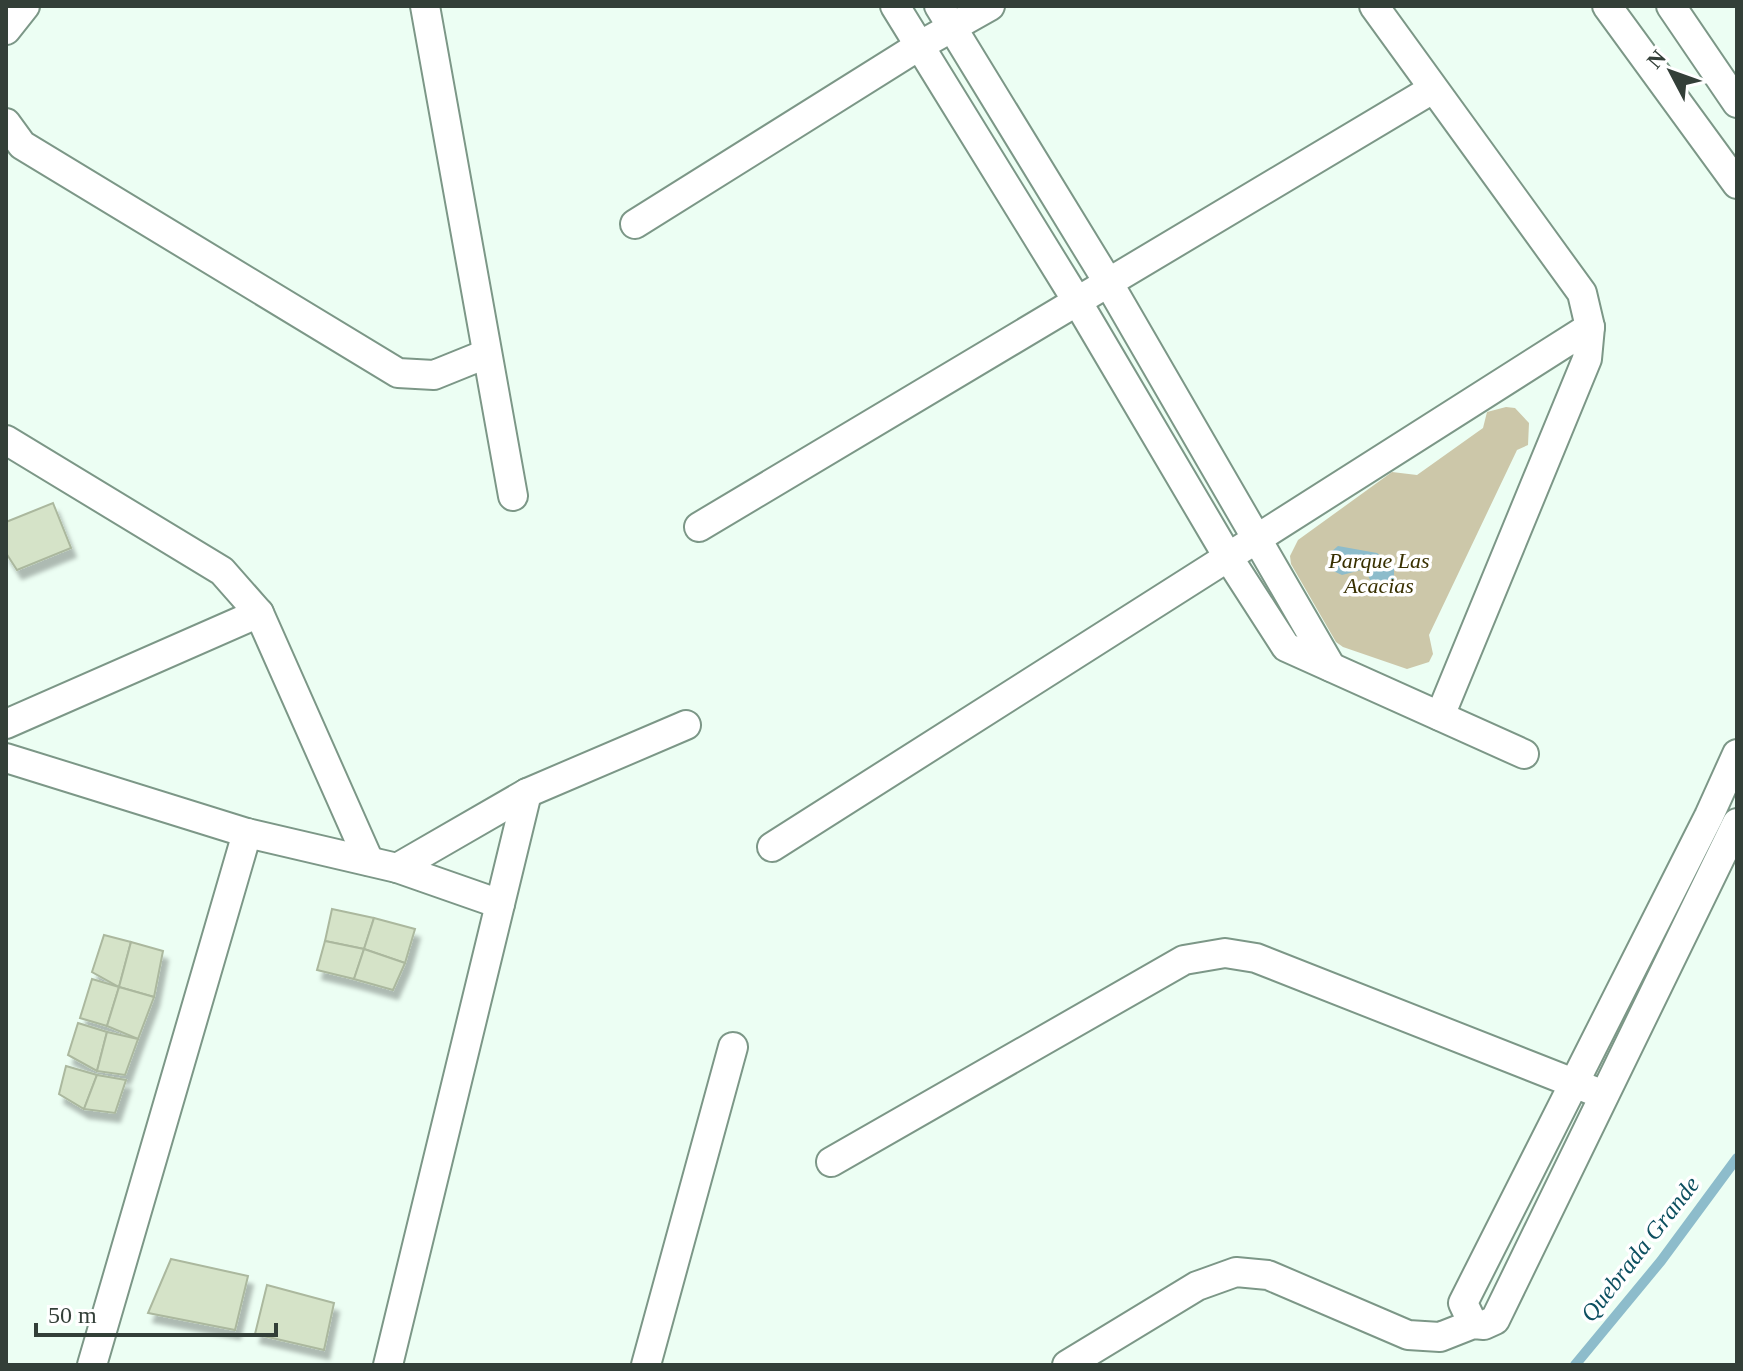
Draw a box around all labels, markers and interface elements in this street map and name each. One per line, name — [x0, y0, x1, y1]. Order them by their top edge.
north arrow — [1631, 32, 1711, 112]
text: N — [1642, 45, 1671, 73]
park label: Parque Las Acacias — [1327, 548, 1430, 598]
water label: Quebrada Grande — [1575, 1171, 1705, 1327]
scale bar — [36, 1287, 276, 1337]
text: 50 m — [48, 1302, 97, 1328]

